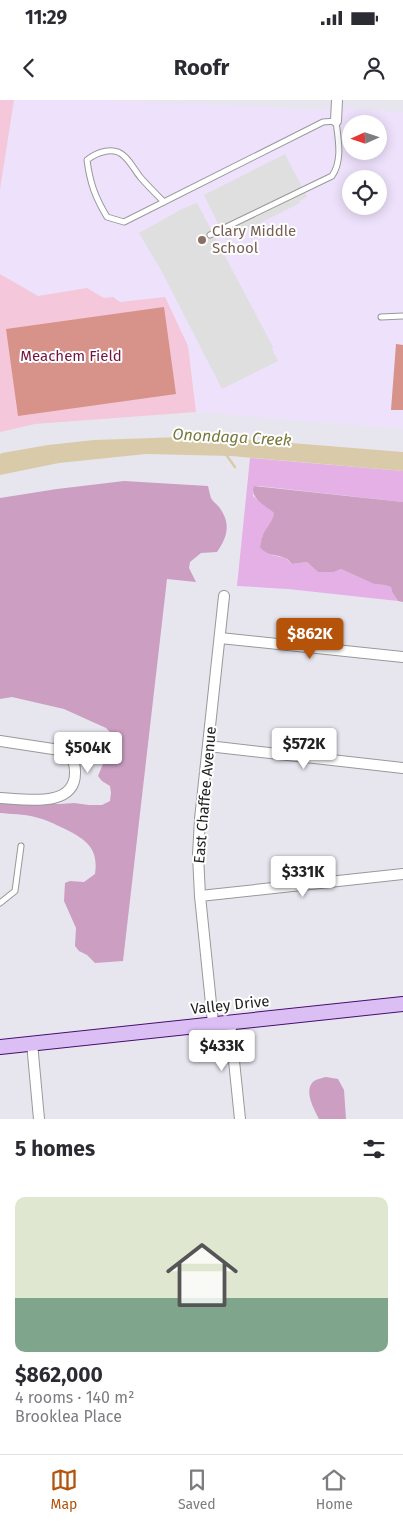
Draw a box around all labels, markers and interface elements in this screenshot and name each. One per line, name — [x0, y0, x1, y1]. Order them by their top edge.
text: 11:29 — [25, 6, 67, 29]
icon: back — [15, 54, 43, 82]
text: Roofr — [174, 54, 229, 81]
icon: person — [360, 54, 388, 82]
north arrow — [342, 115, 388, 160]
map controls — [342, 115, 387, 215]
button: locate — [342, 170, 387, 215]
place label: Clary Middle School — [212, 222, 296, 257]
marker: Clary Middle School — [196, 234, 208, 246]
park label: Meachem Field — [20, 347, 122, 365]
water label: Onondaga Creek — [172, 424, 292, 450]
pin: $862K — [275, 618, 345, 660]
text: $862K — [287, 624, 333, 643]
street label: East Chaffee Avenue — [190, 726, 220, 864]
pin: $572K — [269, 728, 339, 770]
pin: $504K — [53, 732, 123, 774]
text: $572K — [283, 734, 325, 753]
text: $504K — [65, 738, 111, 757]
pin: $331K — [268, 856, 338, 898]
text: $331K — [282, 862, 324, 881]
street label: Valley Drive — [190, 992, 270, 1018]
pin: $433K — [187, 1030, 257, 1072]
text: $433K — [200, 1036, 244, 1055]
icon: filters — [360, 1135, 388, 1163]
text: 5 homes — [15, 1136, 95, 1162]
icon: home — [157, 1230, 247, 1320]
text: $862,000 — [15, 1362, 103, 1388]
text: 4 rooms · 140 m² — [15, 1388, 134, 1407]
text: Brooklea Place — [15, 1407, 122, 1426]
tab: Map — [50, 1466, 78, 1513]
tab: Saved — [178, 1466, 216, 1513]
tab: Home — [316, 1466, 353, 1513]

